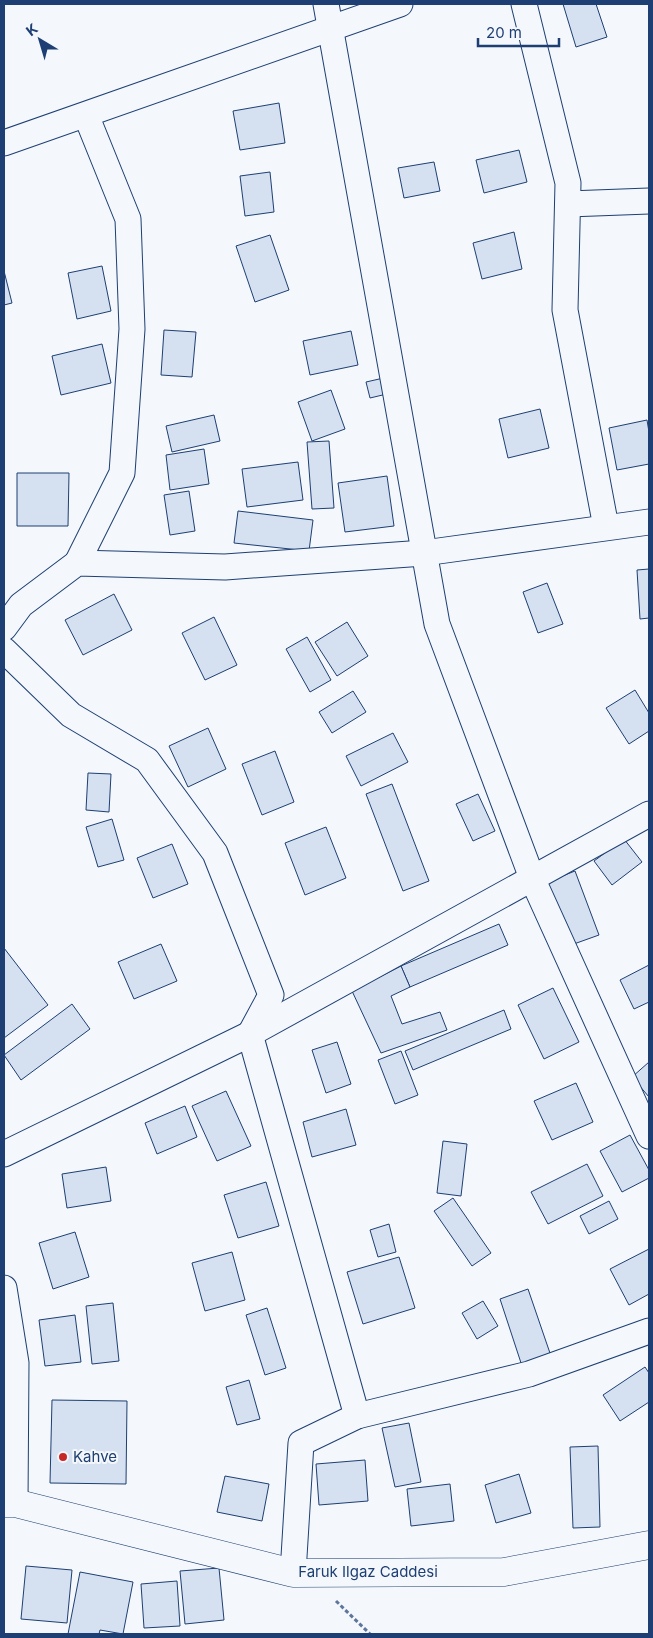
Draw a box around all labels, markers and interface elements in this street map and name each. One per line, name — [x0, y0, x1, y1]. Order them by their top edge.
north arrow — [15, 15, 65, 65]
scale bar — [478, 15, 559, 47]
text: K — [22, 20, 41, 39]
text: 20 m — [486, 23, 522, 42]
place label: Kahve — [73, 1447, 117, 1466]
marker: Kahve — [57, 1451, 69, 1463]
street label: Faruk Ilgaz Caddesi — [298, 1562, 438, 1581]

